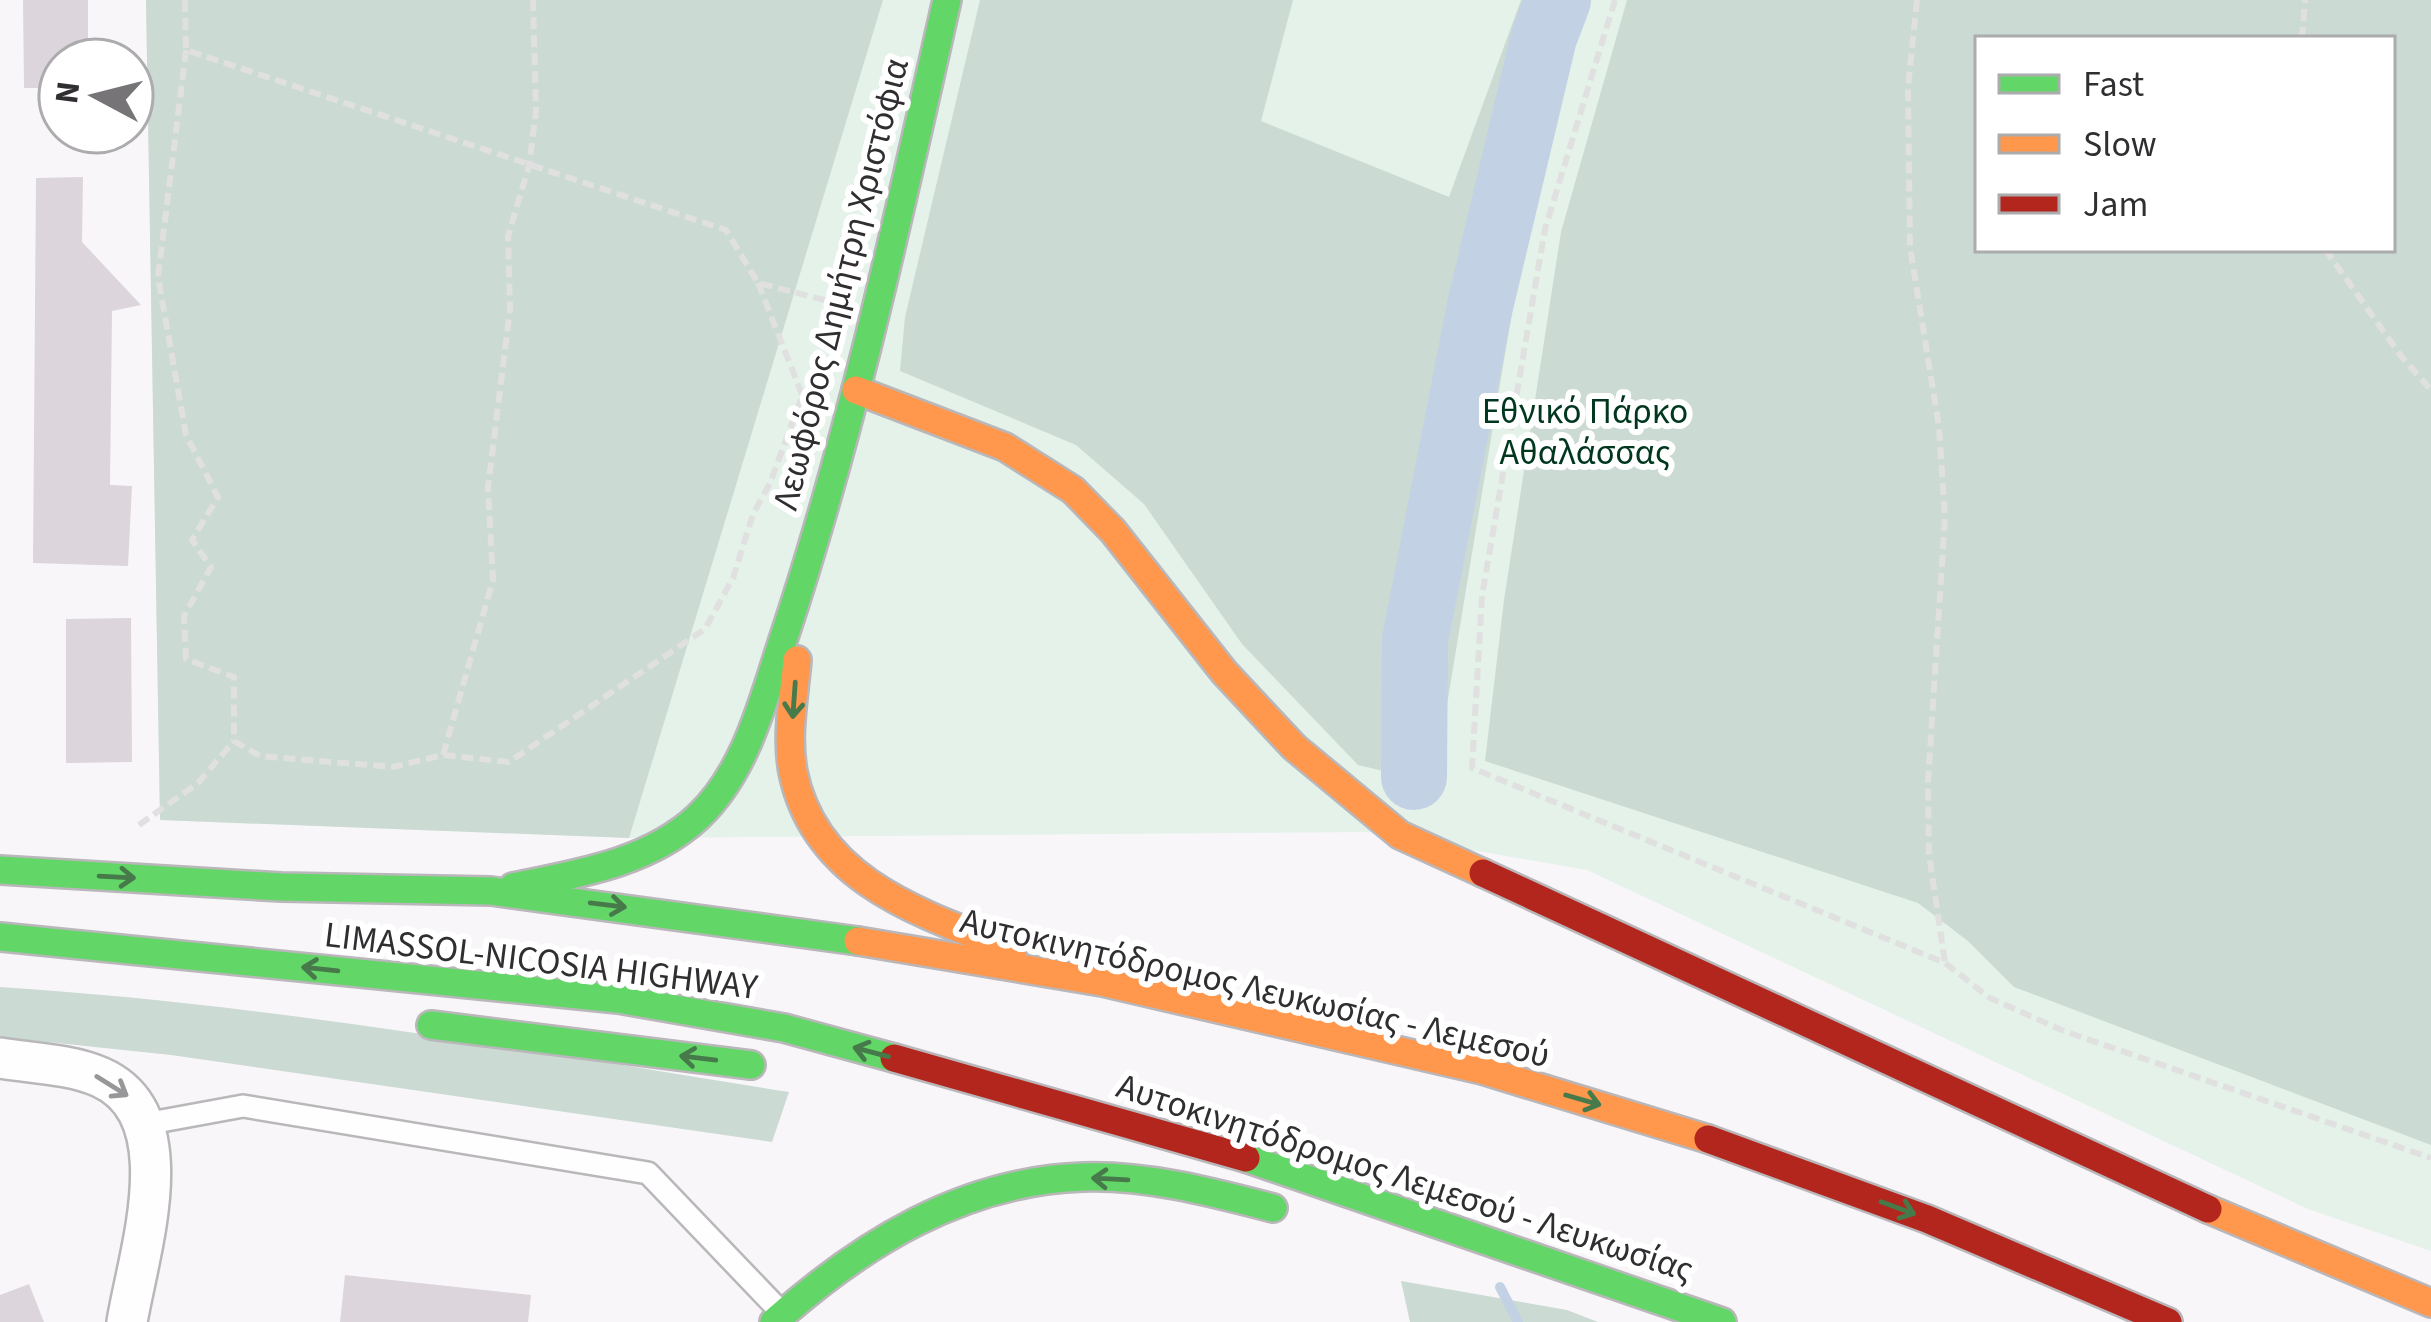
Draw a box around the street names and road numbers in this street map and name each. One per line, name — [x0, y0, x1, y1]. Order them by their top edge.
street label: Λεωφόρος Δημήτρη Χριστόφια — [760, 53, 922, 515]
street label: Αυτοκινητόδρομος Λευκωσίας - Λεμεσού — [955, 895, 1555, 1081]
street label: LIMASSOL-NICOSIA HIGHWAY — [321, 909, 761, 1013]
street label: Αυτοκινητόδρομος Λεμεσού - Λευκωσίας — [1110, 1061, 1700, 1295]

